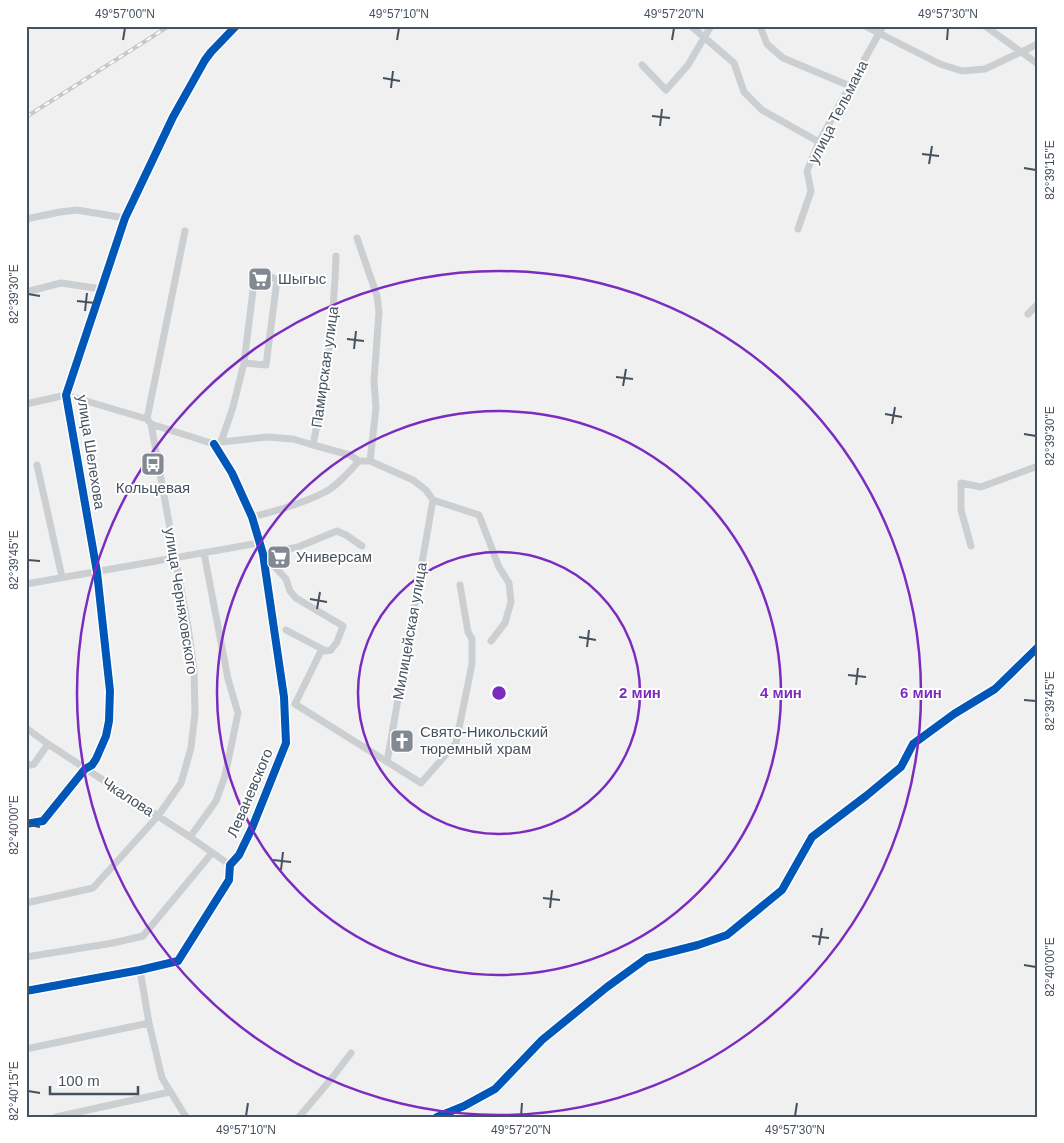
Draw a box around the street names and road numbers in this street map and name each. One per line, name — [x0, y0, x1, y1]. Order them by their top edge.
street label: улица Тельмана — [804, 57, 871, 166]
street label: Памирская улица — [308, 304, 342, 429]
street label: улица Шелехова — [74, 394, 109, 511]
street label: улица Черняховского — [162, 526, 201, 675]
street label: Милицейская улица — [389, 560, 430, 701]
street label: Леваневского — [223, 746, 276, 840]
street label: Чкалова — [99, 773, 158, 820]

